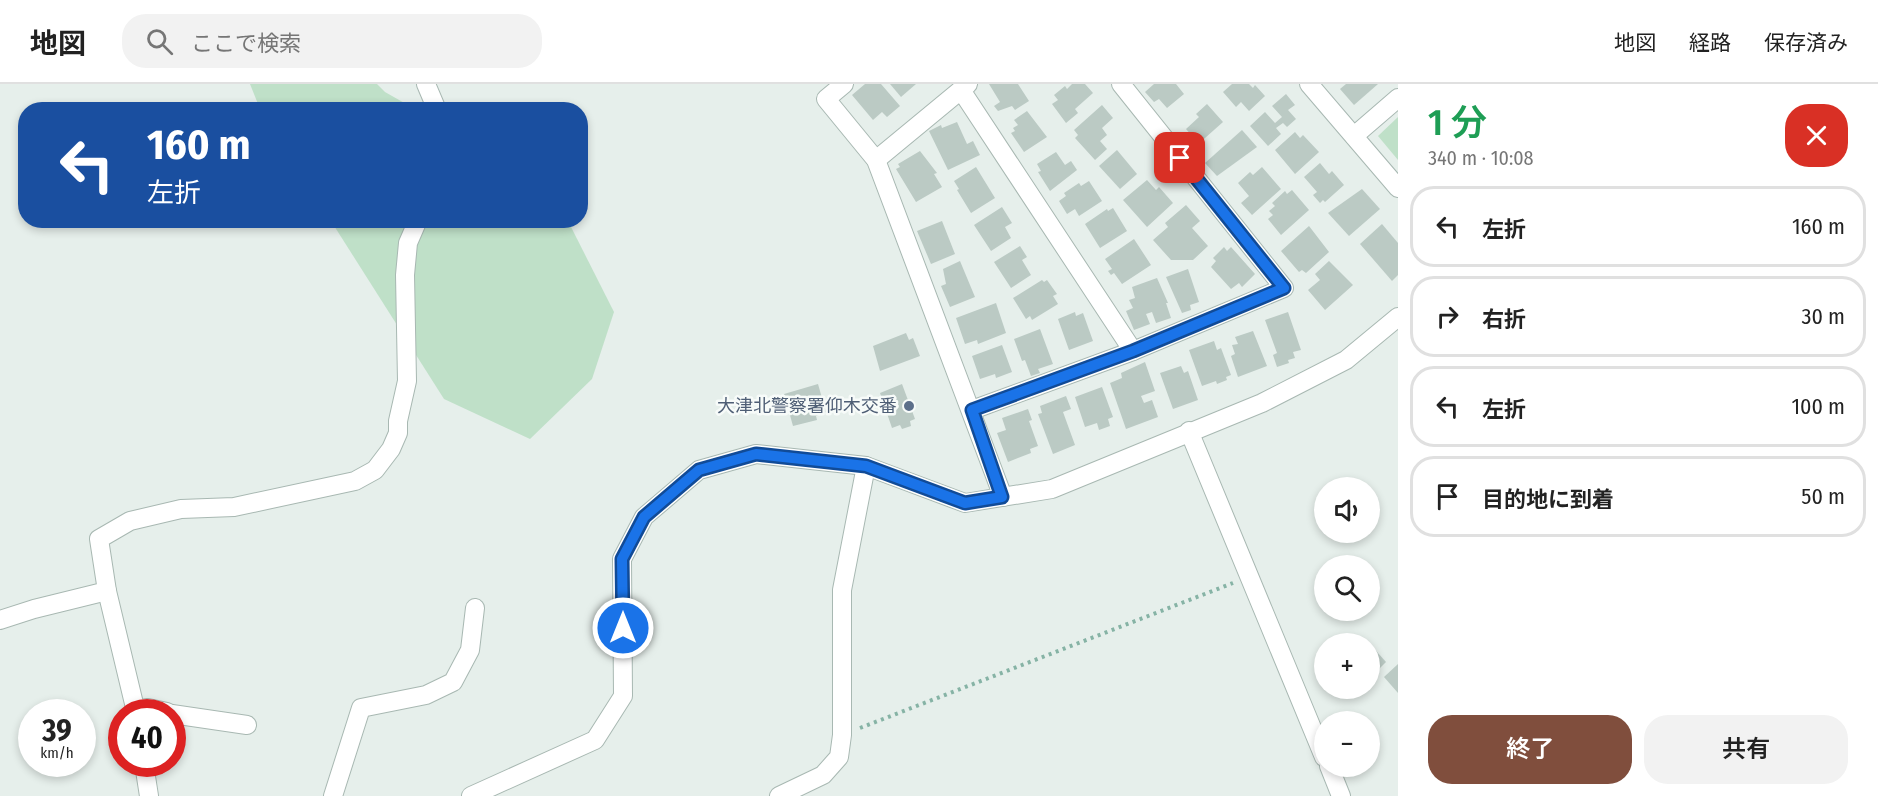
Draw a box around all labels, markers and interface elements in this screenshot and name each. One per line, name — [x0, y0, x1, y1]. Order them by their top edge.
search box — [122, 14, 542, 68]
icon: search — [143, 25, 176, 58]
text: 地図 — [30, 27, 86, 60]
text: ここで検索 — [191, 30, 301, 57]
text: 地図 — [1614, 30, 1656, 56]
text: 経路 — [1689, 30, 1731, 56]
text: 保存済み — [1764, 30, 1848, 56]
text: 1 分 — [1428, 101, 1487, 145]
button: close — [1785, 104, 1848, 167]
text: 160 m — [147, 120, 250, 170]
icon: left — [48, 126, 126, 204]
pin — [1154, 132, 1205, 183]
icon: arrive — [1163, 141, 1196, 174]
text: 340 m · 10:08 — [1428, 146, 1534, 170]
text: 左折 — [147, 177, 201, 209]
icon: left — [1431, 210, 1464, 243]
text: 160 m — [1792, 213, 1845, 240]
text: 左折 — [1482, 216, 1526, 243]
icon: right — [1431, 300, 1464, 333]
text: 30 m — [1802, 303, 1845, 330]
text: 右折 — [1482, 306, 1526, 333]
icon: left — [1431, 390, 1464, 423]
text: 100 m — [1791, 393, 1845, 420]
place label: 大津北警察署仰木交番 — [717, 395, 897, 417]
text: 左折 — [1482, 396, 1526, 423]
marker: 大津北警察署仰木交番 — [902, 399, 916, 413]
map controls — [1314, 477, 1380, 777]
button: sound — [1314, 477, 1380, 543]
icon: arrive — [1431, 480, 1464, 513]
text: 50 m — [1801, 483, 1845, 510]
text: 目的地に到着 — [1482, 486, 1614, 513]
button: search — [1314, 555, 1380, 621]
position arrow — [591, 596, 655, 660]
button: + — [1314, 633, 1380, 699]
speed limit sign: 40 — [108, 699, 186, 777]
button: − — [1314, 711, 1380, 777]
text: 39 — [42, 713, 72, 749]
button: 終了 — [1428, 715, 1632, 784]
button: 共有 — [1644, 715, 1848, 784]
text: km/h — [40, 744, 74, 762]

